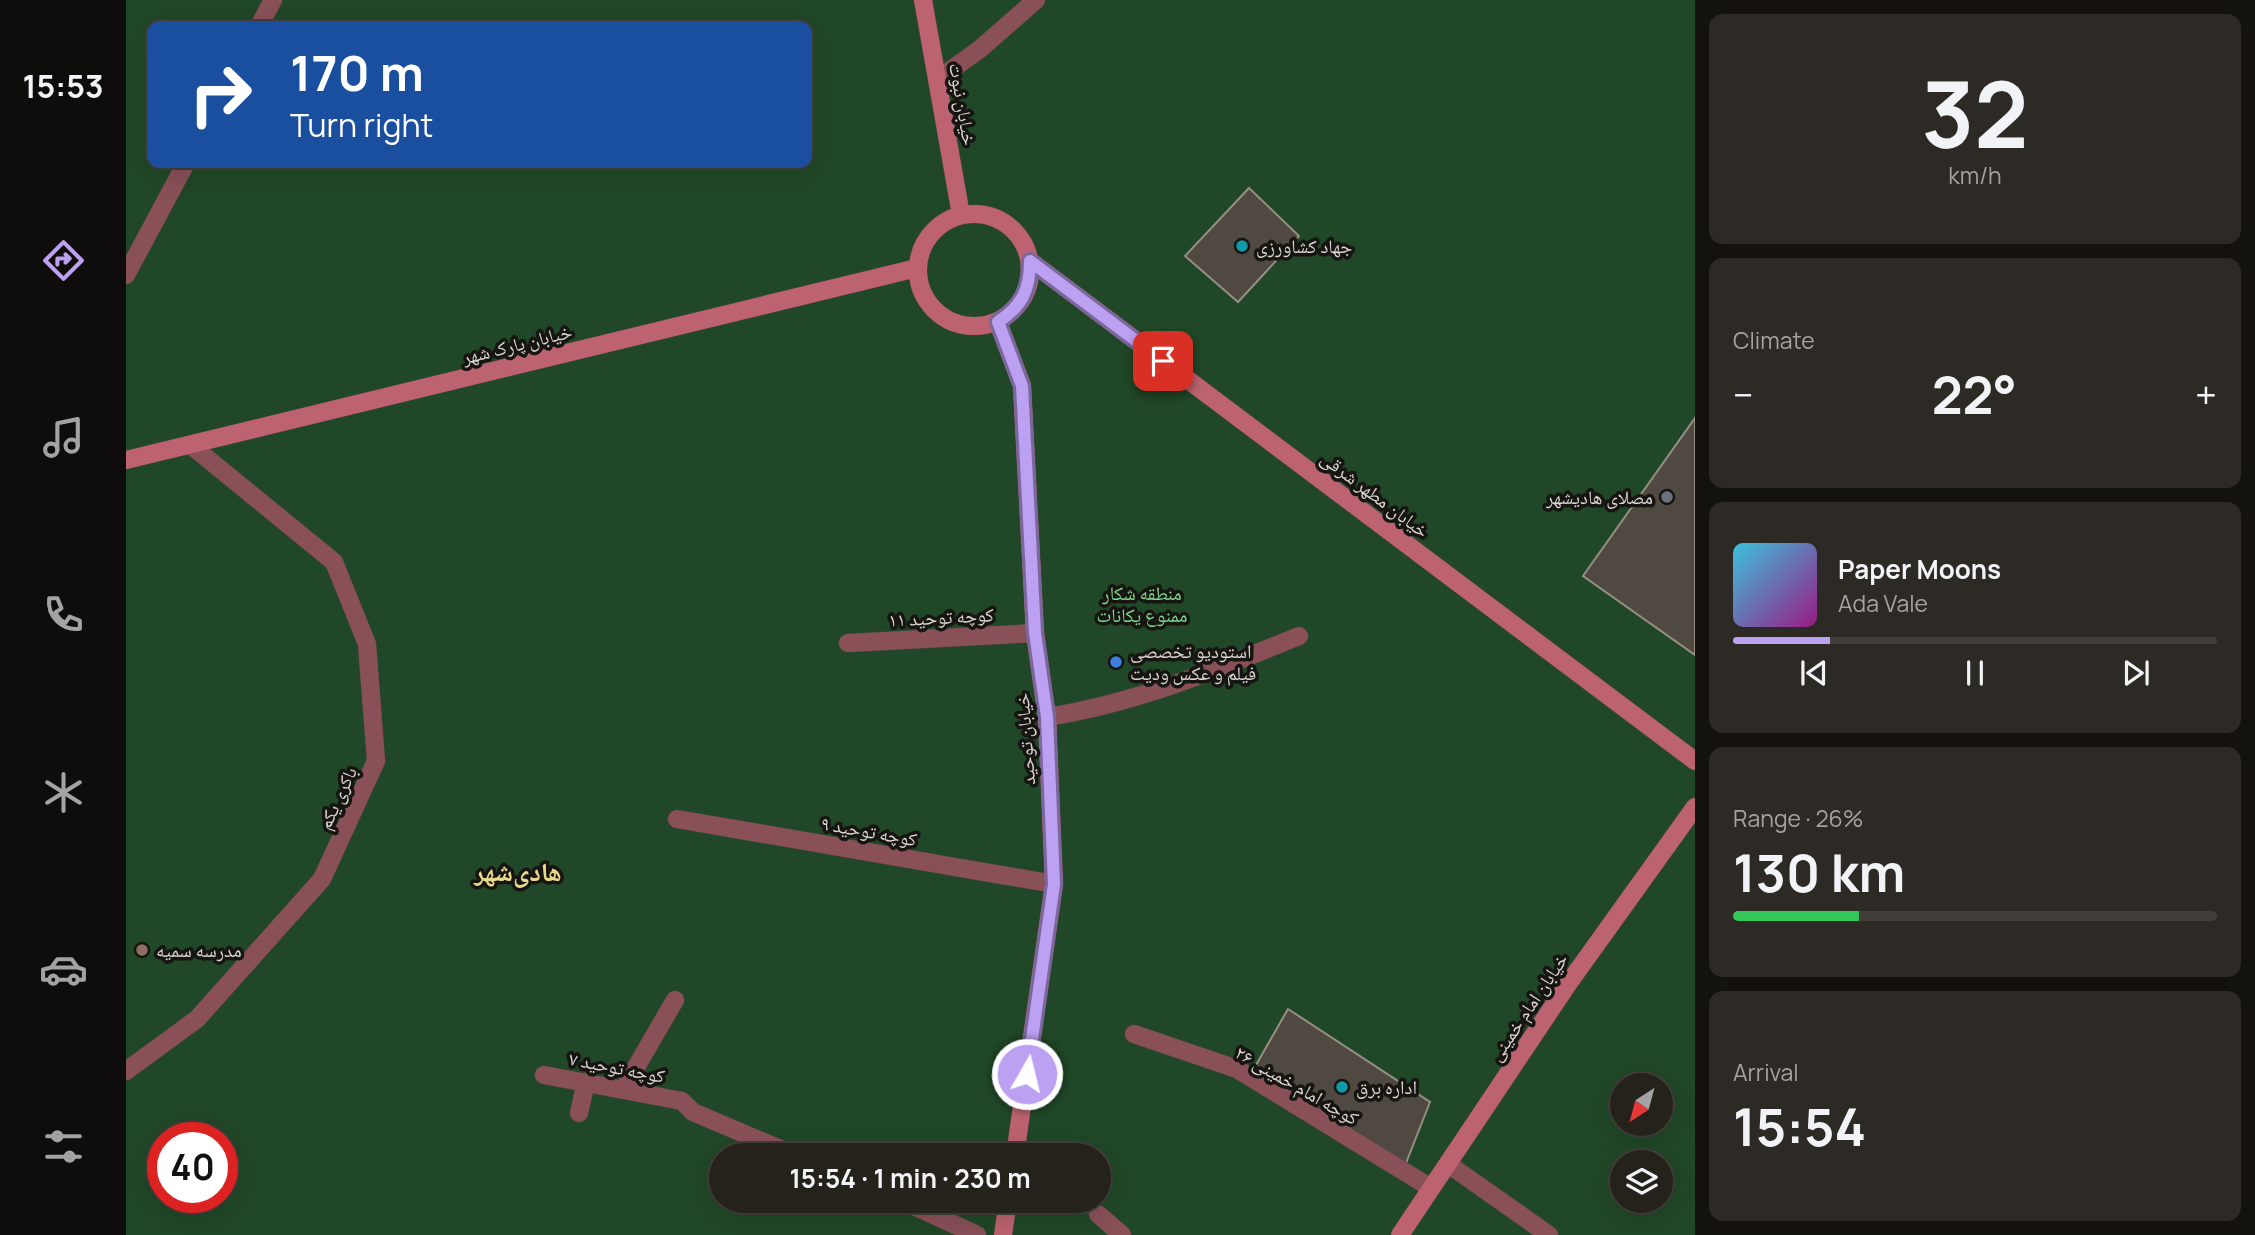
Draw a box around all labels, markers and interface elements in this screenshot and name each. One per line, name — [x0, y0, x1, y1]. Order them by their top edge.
text: 170 m — [290, 39, 424, 106]
icon: right — [175, 49, 266, 140]
text: 32 — [1921, 51, 2029, 175]
street label: خیابان نبوت — [943, 61, 983, 147]
text: 15:53 — [22, 64, 104, 108]
text: Turn right — [290, 103, 433, 147]
text: km/h — [1948, 159, 2002, 191]
place label: جهاد کشاورزی — [1256, 233, 1352, 259]
icon: directions — [39, 236, 88, 285]
marker: جهاد کشاورزی — [1234, 238, 1250, 254]
street label: خیابان پارک شهر — [458, 318, 575, 370]
text: Climate — [1733, 324, 1815, 356]
pin — [1133, 331, 1193, 391]
icon: arrive — [1144, 342, 1182, 380]
text: 22° — [1932, 359, 2017, 430]
text: − — [1733, 368, 1754, 420]
text: + — [2195, 368, 2217, 420]
icon: music — [39, 413, 88, 462]
street label: خیابان مطهر شرقی — [1316, 445, 1434, 543]
place label: مصلای هادیشهر — [1545, 484, 1653, 510]
marker: مصلای هادیشهر — [1659, 489, 1675, 505]
text: Paper Moons — [1838, 551, 2001, 587]
park label: منطقه شکار ممنوع یکانات — [1097, 580, 1187, 628]
text: Ada Vale — [1838, 587, 1928, 619]
icon: phone — [39, 590, 88, 639]
street label: کوچه توحید ۱۱ — [888, 601, 994, 633]
place label: استودیو تخصصی فیلم و عکس ودیت — [1130, 638, 1256, 686]
marker: استودیو تخصصی فیلم و عکس ودیت — [1108, 654, 1124, 670]
icon: previous — [1795, 654, 1833, 692]
icon: pause — [1956, 654, 1994, 692]
icon: next — [2117, 654, 2155, 692]
street label: خیابان توحید — [1009, 692, 1041, 786]
street label: باکری یکم — [311, 762, 363, 834]
icon: climate — [39, 768, 88, 817]
text: Range · 26% — [1733, 802, 1864, 834]
street label: کوچه توحید ۹ — [819, 810, 919, 852]
text: 130 km — [1733, 837, 1905, 908]
district label: هادی‌شهر — [473, 853, 562, 889]
place label: مدرسه سمیه — [156, 937, 242, 963]
marker: مدرسه سمیه — [134, 942, 150, 958]
icon: car — [39, 945, 88, 994]
street label: خیابان امام خمینی — [1482, 948, 1575, 1067]
position arrow — [990, 1037, 1064, 1111]
street label: کوچه امام خمینی ۲۶ — [1230, 1039, 1364, 1132]
street label: کوچه توحید ۷ — [567, 1045, 667, 1089]
text: Arrival — [1733, 1056, 1799, 1088]
north arrow — [1610, 1073, 1673, 1136]
map controls — [1610, 1073, 1673, 1213]
place label: اداره برق — [1356, 1074, 1417, 1100]
marker: اداره برق — [1334, 1079, 1350, 1095]
text: 15:54 — [1733, 1091, 1866, 1162]
icon: filters — [39, 1122, 88, 1171]
speed limit sign: 40 — [147, 1122, 238, 1213]
button: layers — [1610, 1150, 1673, 1213]
text: 15:54 · 1 min · 230 m — [789, 1160, 1031, 1196]

